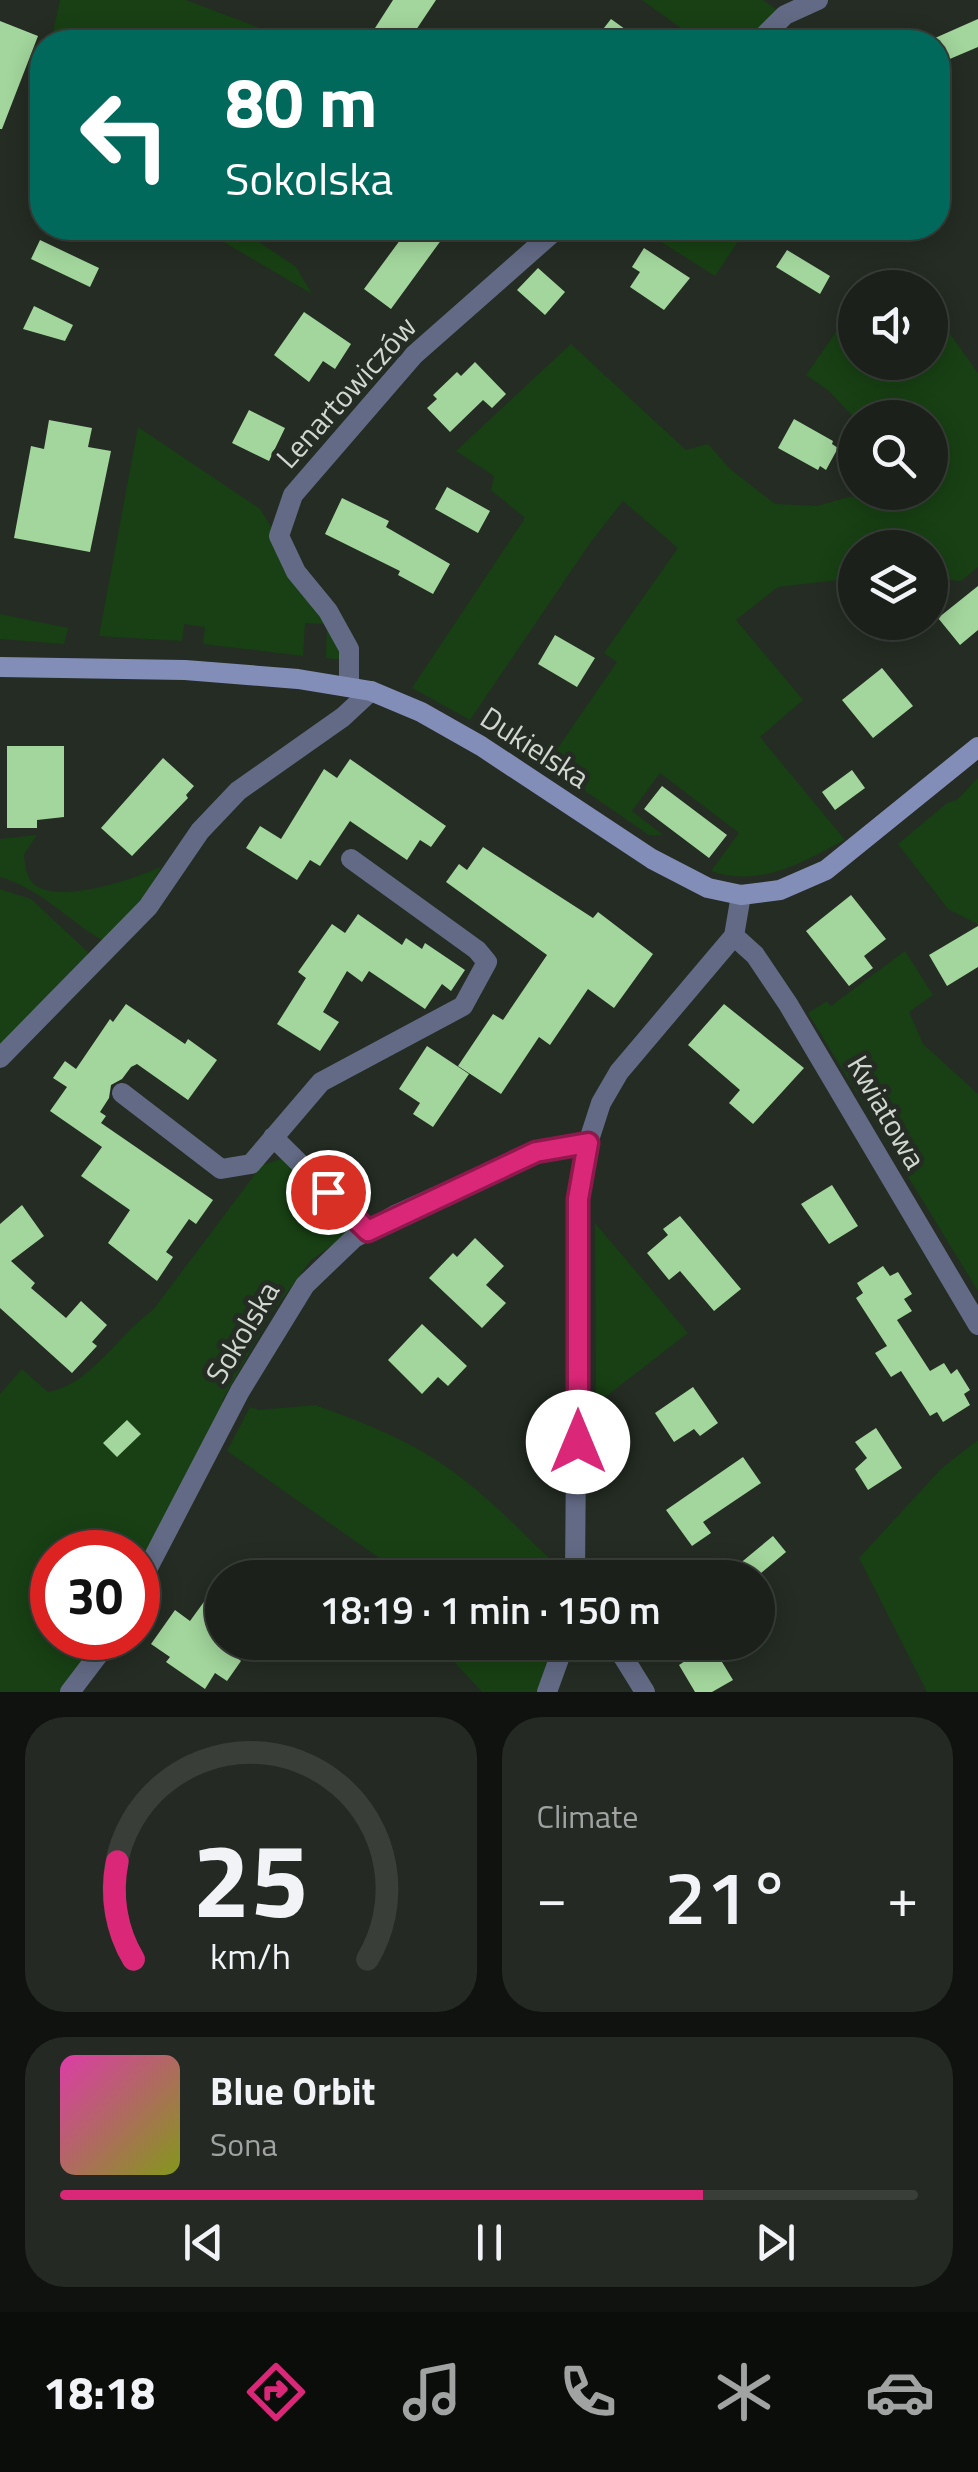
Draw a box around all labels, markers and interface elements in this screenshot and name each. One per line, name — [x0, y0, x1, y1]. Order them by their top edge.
text: 80 m — [225, 48, 378, 154]
icon: left — [60, 70, 190, 200]
text: Sokolska — [225, 144, 393, 212]
map controls — [838, 270, 948, 640]
button: sound — [838, 270, 948, 380]
street label: Lenartowiczów — [265, 305, 427, 479]
button: search — [838, 400, 948, 510]
button: layers — [838, 530, 948, 640]
street label: Dukielska — [471, 695, 599, 799]
street label: Kwiatowa — [836, 1046, 938, 1178]
pin — [286, 1150, 371, 1235]
icon: arrive — [301, 1165, 356, 1220]
street label: Sokolska — [193, 1272, 291, 1392]
position arrow — [526, 1390, 630, 1494]
speed limit sign: 30 — [30, 1530, 160, 1660]
text: 18:19 · 1 min · 150 m — [319, 1581, 661, 1639]
text: Climate — [537, 1792, 638, 1840]
text: 25 — [193, 1799, 309, 1957]
text: 21° — [664, 1839, 790, 1953]
text: − — [537, 1855, 567, 1938]
text: + — [887, 1855, 918, 1938]
text: km/h — [210, 1928, 291, 1983]
text: Blue Orbit — [210, 2062, 375, 2120]
text: Sona — [210, 2120, 277, 2168]
icon: previous — [176, 2215, 231, 2270]
icon: pause — [462, 2215, 517, 2270]
icon: next — [748, 2215, 803, 2270]
icon: directions — [241, 2357, 311, 2427]
icon: music — [397, 2357, 467, 2427]
icon: phone — [553, 2357, 623, 2427]
icon: climate — [709, 2357, 779, 2427]
icon: car — [865, 2357, 935, 2427]
text: 18:18 — [43, 2358, 155, 2426]

